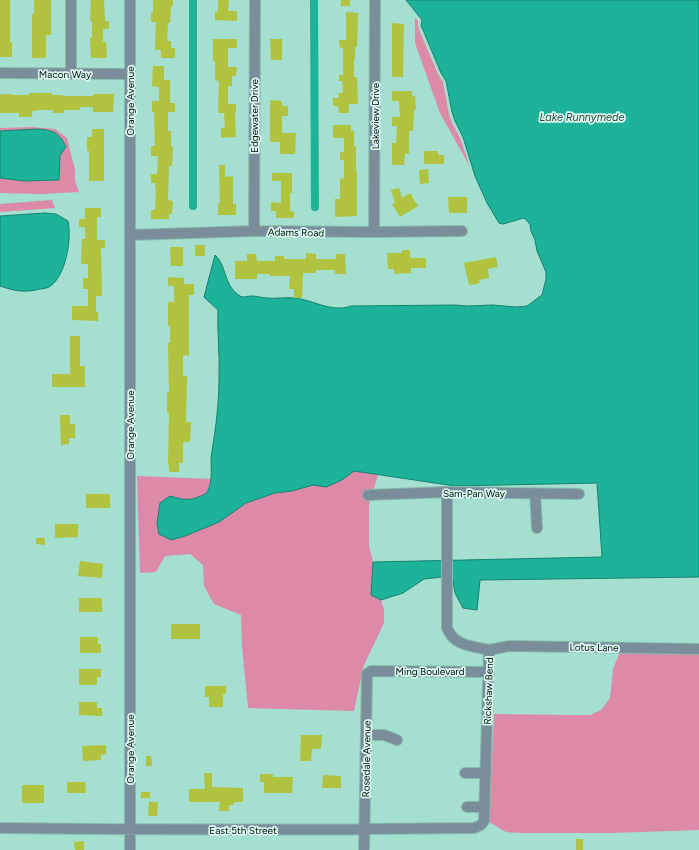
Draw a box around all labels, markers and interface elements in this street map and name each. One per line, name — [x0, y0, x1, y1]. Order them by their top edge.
street label: Orange Avenue — [124, 66, 137, 136]
street label: Macon Way — [39, 68, 92, 81]
street label: Edgewater Drive — [248, 78, 261, 153]
street label: Lakeview Drive — [369, 82, 382, 149]
water label: Lake Runnymede — [540, 111, 624, 124]
street label: Adams Road — [268, 226, 324, 239]
street label: Orange Avenue — [124, 390, 137, 460]
street label: Sam-Pan Way — [443, 487, 506, 500]
street label: Lotus Lane — [569, 641, 619, 654]
street label: Rickshaw Bend — [481, 657, 496, 725]
street label: Ming Boulevard — [395, 665, 465, 678]
street label: Orange Avenue — [124, 714, 137, 784]
street label: Rosedale Avenue — [359, 720, 374, 798]
street label: East 5th Street — [209, 824, 277, 837]

